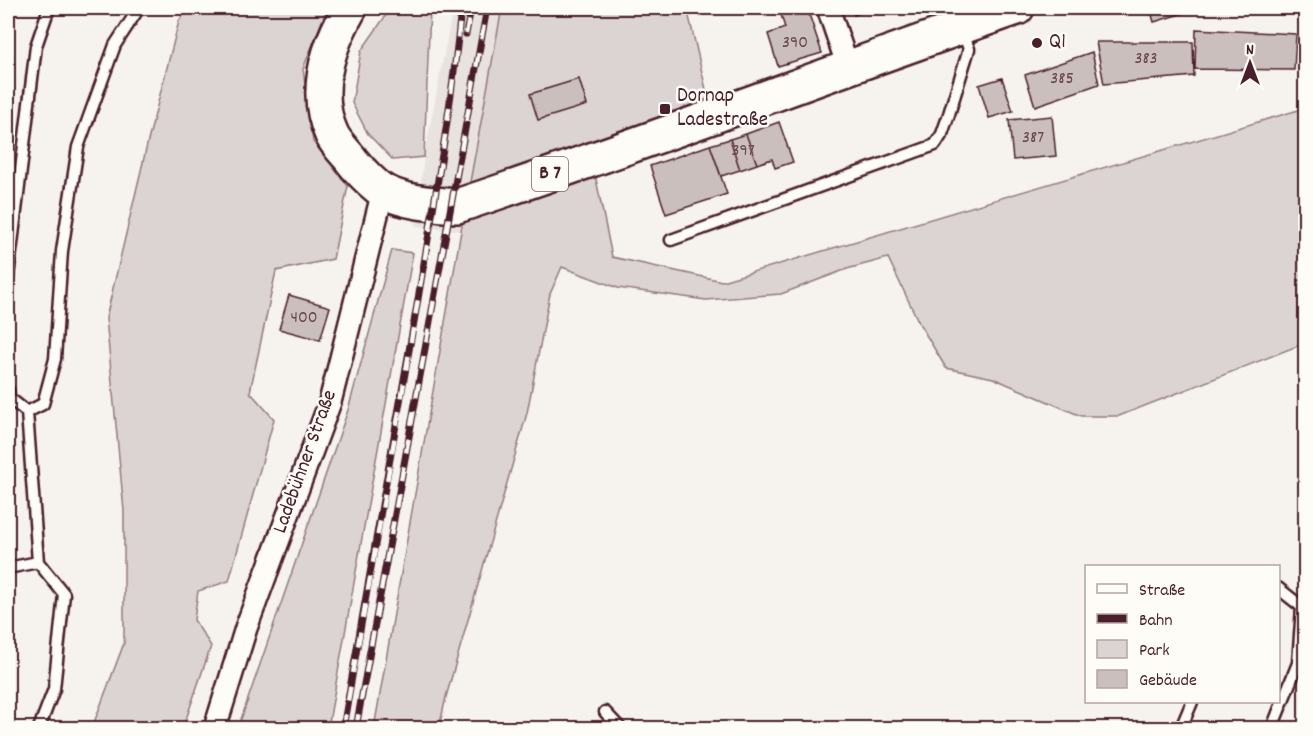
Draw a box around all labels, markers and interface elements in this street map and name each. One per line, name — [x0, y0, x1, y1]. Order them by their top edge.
place label: Q1 — [1049, 28, 1066, 58]
house number: 390 — [782, 31, 808, 56]
north arrow — [1220, 33, 1280, 93]
marker: Q1 — [1030, 36, 1044, 50]
text: N — [1246, 39, 1254, 62]
house number: 383 — [1134, 47, 1158, 72]
house number: 385 — [1050, 67, 1074, 92]
place label: Dornap Ladestraße — [677, 82, 768, 136]
marker: Dornap Ladestraße — [658, 102, 672, 116]
house number: 387 — [1022, 126, 1044, 151]
house number: 397 — [731, 139, 755, 164]
road number: B 7 — [532, 157, 568, 191]
house number: 400 — [290, 306, 318, 331]
street label: Ladebühner Straße — [266, 386, 346, 538]
legend — [1085, 565, 1280, 703]
text: Straße — [1139, 579, 1185, 604]
text: Bahn — [1139, 609, 1173, 634]
text: Park — [1139, 639, 1170, 664]
text: Gebäude — [1139, 669, 1197, 694]

